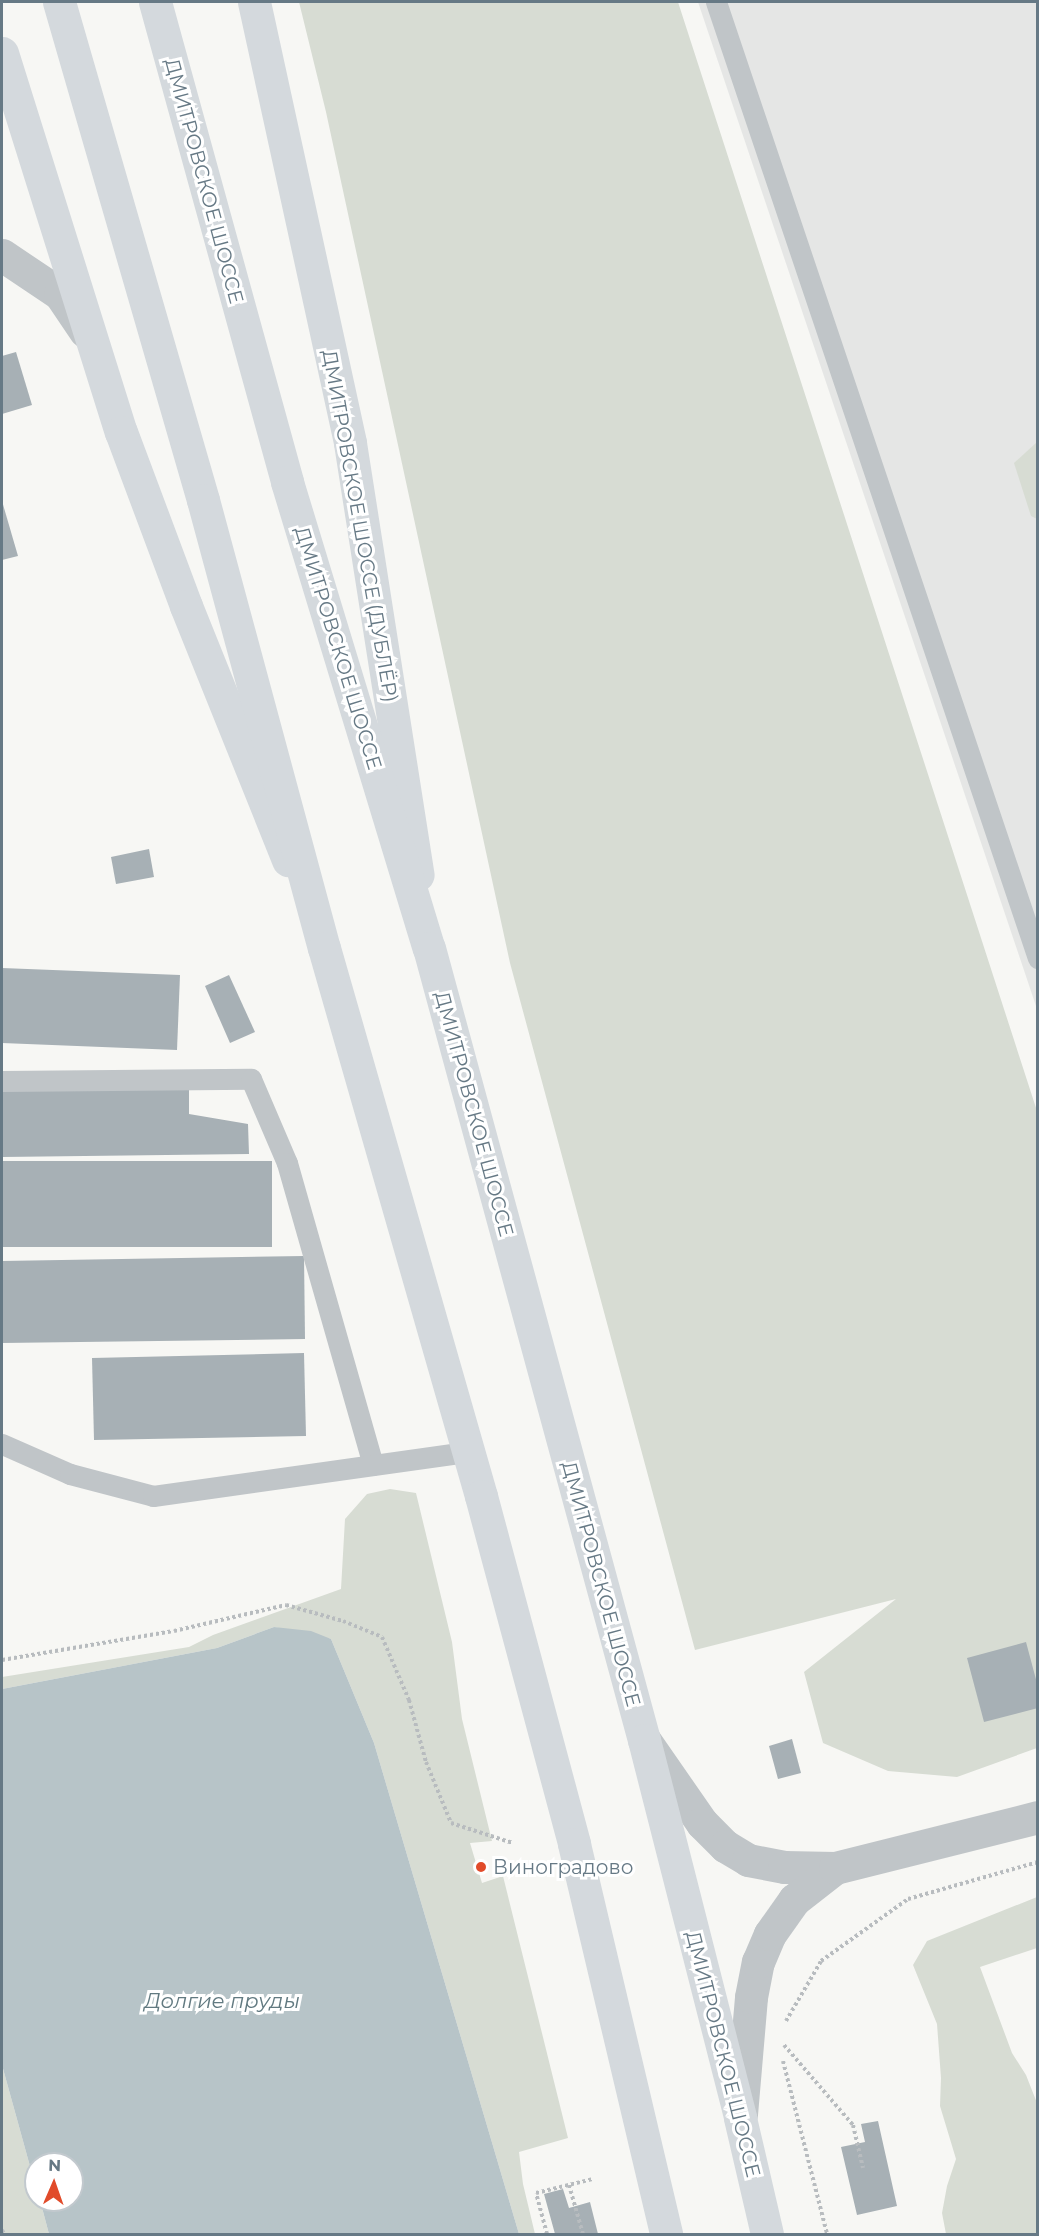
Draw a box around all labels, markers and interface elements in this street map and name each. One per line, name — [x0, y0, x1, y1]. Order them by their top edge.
street label: ДМИТРОВСКОЕ ШОССЕ — [160, 56, 248, 306]
street label: ДМИТРОВСКОЕ ШОССЕ (ДУБЛЁР) — [317, 348, 403, 704]
street label: ДМИТРОВСКОЕ ШОССЕ — [290, 524, 386, 772]
street label: ДМИТРОВСКОЕ ШОССЕ — [430, 989, 518, 1239]
street label: ДМИТРОВСКОЕ ШОССЕ — [557, 1459, 645, 1709]
place label: Виноградово — [493, 1855, 633, 1879]
marker: Виноградово — [474, 1860, 488, 1874]
street label: ДМИТРОВСКОЕ ШОССЕ — [681, 1928, 765, 2180]
water label: Долгие пруды — [144, 1988, 300, 2014]
north arrow — [24, 2152, 84, 2212]
text: N — [48, 2156, 61, 2175]

